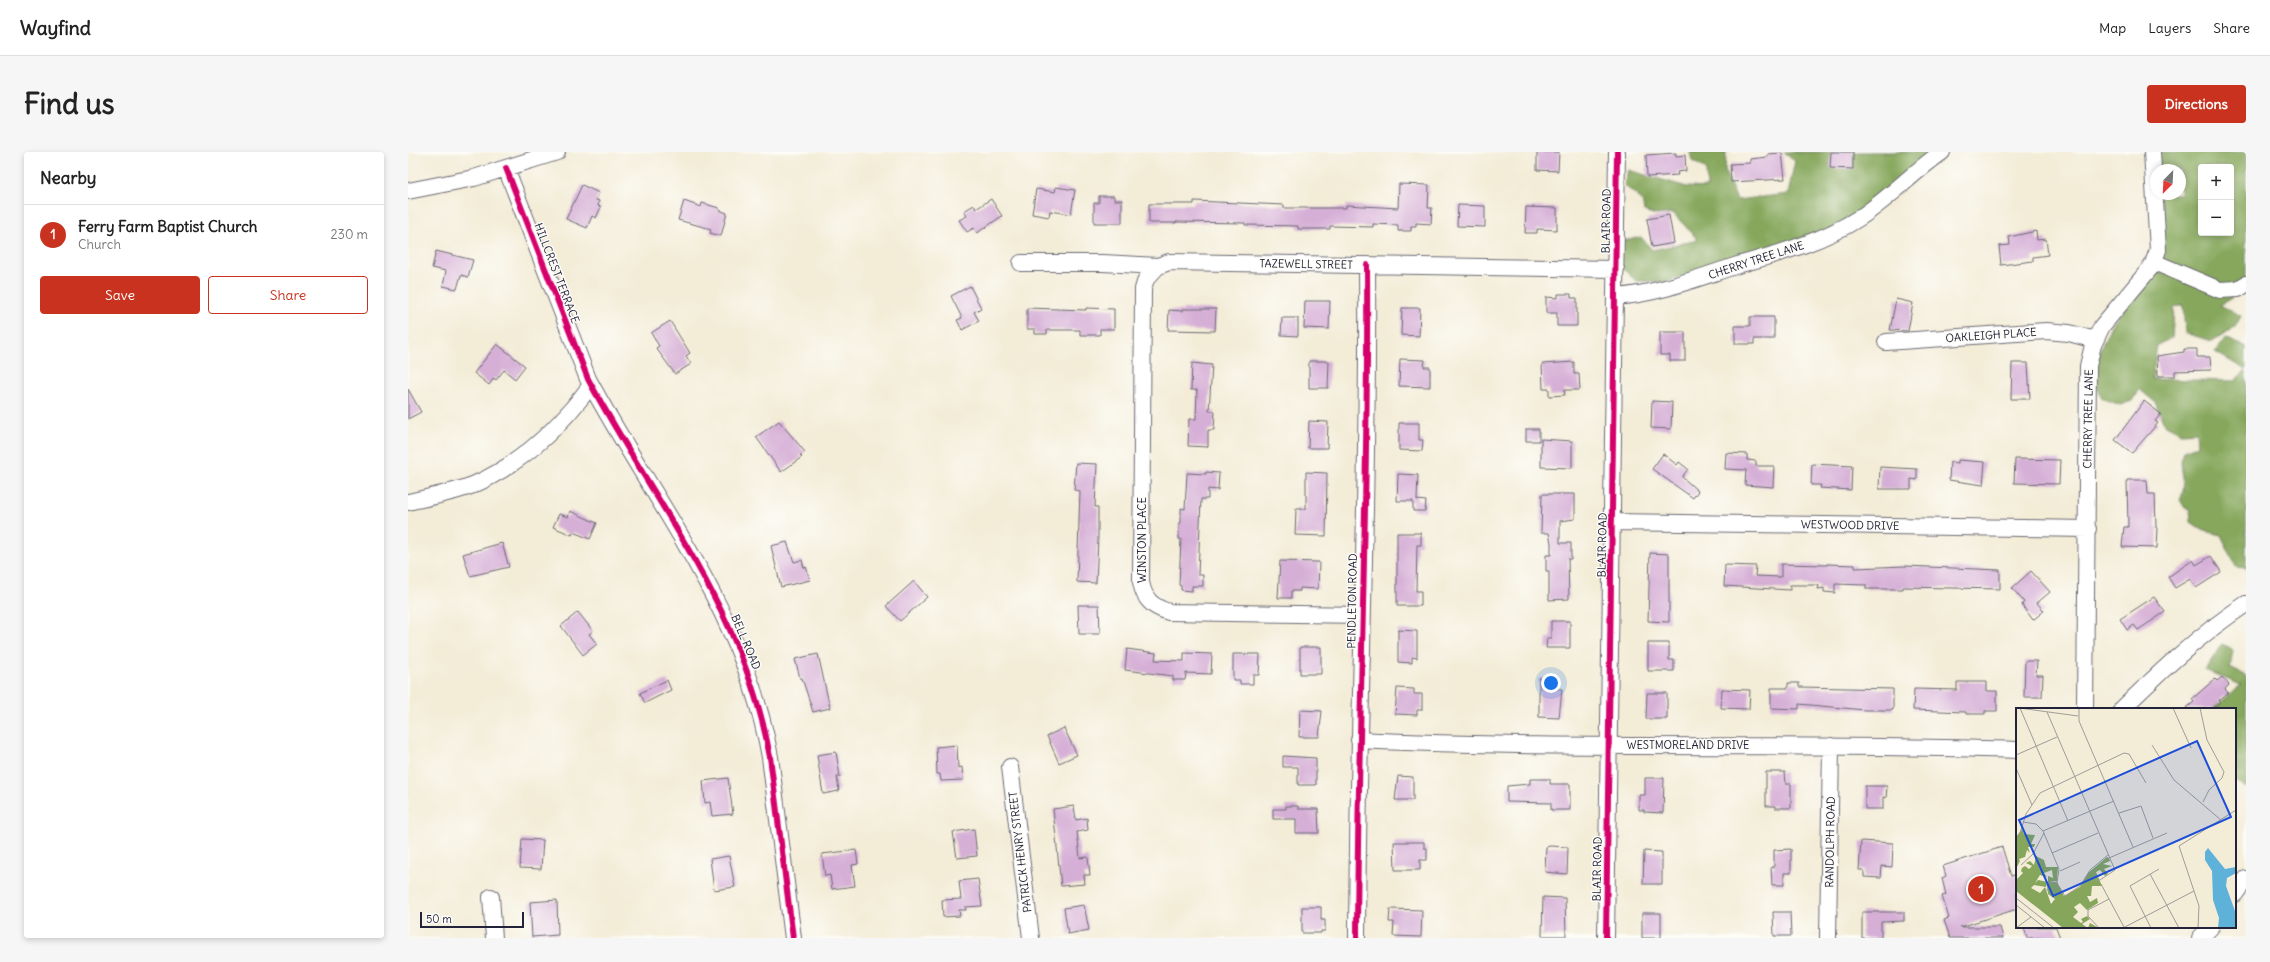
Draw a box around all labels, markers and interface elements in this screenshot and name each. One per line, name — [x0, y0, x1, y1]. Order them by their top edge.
text: Wayfind — [20, 16, 91, 40]
text: Map — [2099, 19, 2126, 37]
text: Layers — [2148, 19, 2191, 37]
text: Share — [2213, 19, 2250, 37]
button: Directions — [2147, 85, 2246, 123]
text: Find us — [24, 86, 115, 122]
north arrow — [2150, 164, 2186, 200]
map controls — [2198, 164, 2234, 236]
button: + — [2198, 164, 2234, 200]
text: Nearby — [40, 167, 96, 189]
street label: BLAIR ROAD — [1598, 188, 1614, 254]
button: − — [2198, 200, 2234, 236]
text: Ferry Farm Baptist Church — [78, 217, 257, 236]
street label: HILLCREST TERRACE — [531, 221, 583, 325]
text: 1 — [50, 226, 56, 243]
text: 230 m — [330, 226, 368, 243]
text: Church — [78, 236, 121, 253]
street label: CHERRY TREE LANE — [1707, 238, 1805, 282]
street label: TAZEWELL STREET — [1259, 256, 1353, 272]
button: Save — [40, 276, 200, 314]
button: Share — [208, 276, 368, 314]
street label: OAKLEIGH PLACE — [1945, 325, 2037, 345]
street label: CHERRY TREE LANE — [2080, 369, 2096, 469]
street label: WINSTON PLACE — [1135, 497, 1149, 583]
street label: BLAIR ROAD — [1594, 512, 1610, 578]
street label: WESTWOOD DRIVE — [1801, 517, 1899, 533]
street label: PENDLETON ROAD — [1344, 553, 1360, 649]
street label: BELL ROAD — [728, 612, 764, 672]
your location — [1541, 673, 1561, 693]
inset map — [2016, 708, 2236, 928]
street label: WESTMORELAND DRIVE — [1626, 738, 1750, 752]
street label: PATRICK HENRY STREET — [1006, 790, 1034, 913]
street label: RANDOLPH ROAD — [1822, 796, 1838, 888]
street label: BLAIR ROAD — [1589, 836, 1605, 902]
pin: 1 — [1968, 874, 1994, 904]
scale bar — [420, 910, 524, 929]
text: 50 m — [426, 912, 452, 926]

